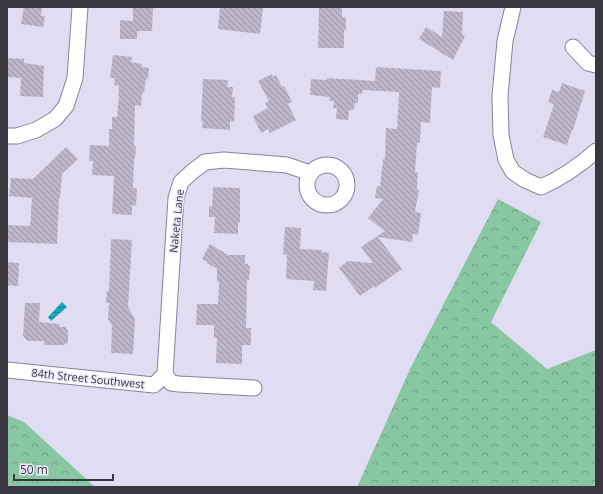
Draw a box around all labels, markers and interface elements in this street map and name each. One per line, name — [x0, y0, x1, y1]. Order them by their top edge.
street label: Naketa Lane — [165, 188, 187, 254]
street label: 84th Street Southwest — [31, 365, 145, 391]
scale bar — [14, 456, 113, 482]
text: 50 m — [20, 461, 48, 478]

